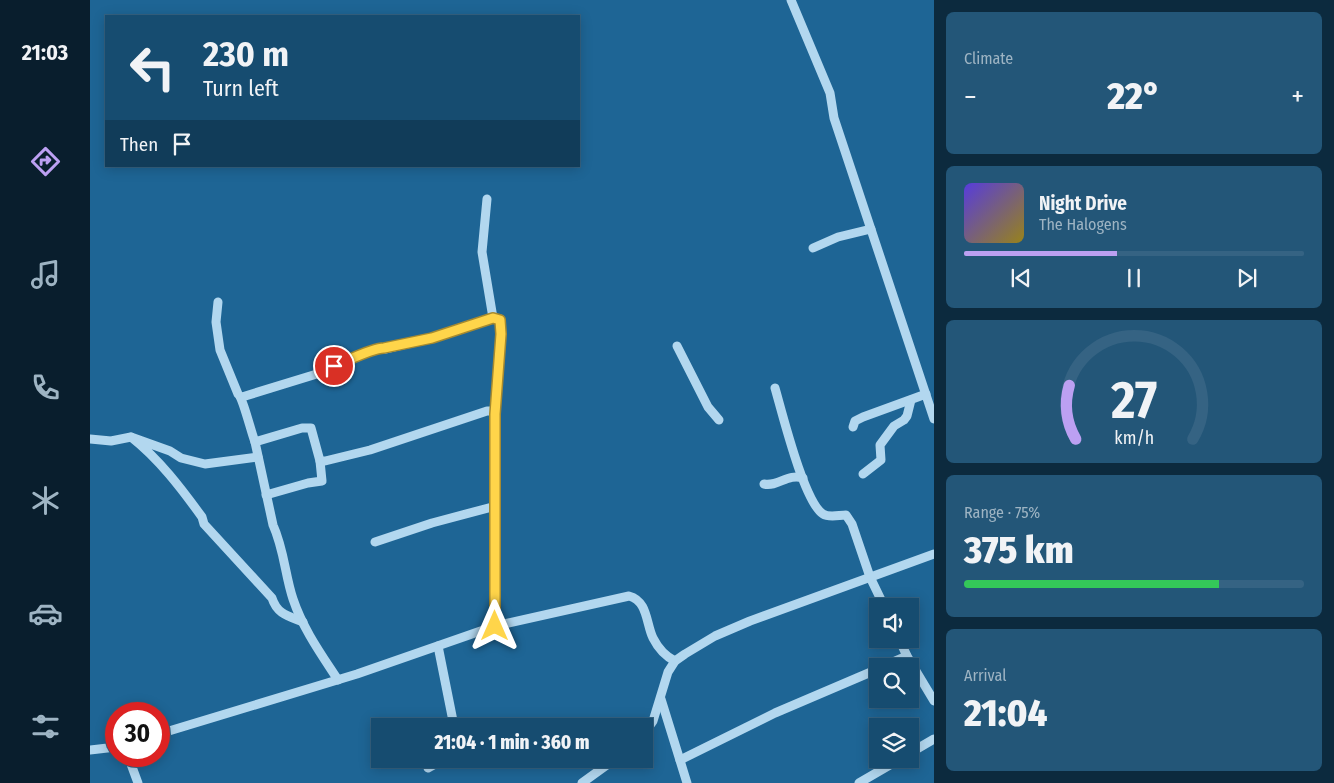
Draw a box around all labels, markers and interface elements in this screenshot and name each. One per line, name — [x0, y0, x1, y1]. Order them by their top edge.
text: 230 m — [203, 33, 289, 75]
icon: left — [120, 35, 185, 100]
text: 21:03 — [22, 39, 68, 66]
text: Climate — [964, 49, 1013, 68]
text: 22° — [1107, 73, 1161, 119]
text: Turn left — [203, 75, 279, 102]
text: − — [964, 80, 977, 113]
text: + — [1291, 80, 1304, 113]
icon: arrive — [168, 130, 196, 158]
text: Then — [120, 133, 158, 156]
icon: directions — [28, 144, 63, 179]
text: Night Drive — [1039, 192, 1127, 215]
text: The Halogens — [1039, 215, 1127, 234]
icon: music — [28, 257, 63, 292]
icon: previous — [1007, 264, 1035, 292]
icon: pause — [1120, 264, 1148, 292]
icon: next — [1233, 264, 1261, 292]
pin — [313, 345, 355, 387]
icon: arrive — [320, 352, 348, 380]
text: 27 — [1110, 369, 1157, 432]
icon: phone — [28, 370, 63, 405]
text: km/h — [1114, 427, 1154, 449]
icon: climate — [28, 483, 63, 518]
text: Range · 75% — [964, 503, 1040, 522]
text: 375 km — [964, 527, 1074, 573]
icon: car — [28, 596, 63, 631]
map controls — [869, 598, 919, 768]
button: sound — [869, 598, 919, 648]
position arrow — [468, 599, 520, 651]
button: search — [869, 658, 919, 708]
text: Arrival — [964, 666, 1006, 685]
text: 21:04 — [964, 690, 1047, 736]
speed limit sign: 30 — [105, 702, 170, 767]
icon: filters — [28, 709, 63, 744]
button: layers — [869, 718, 919, 768]
text: 21:04 · 1 min · 360 m — [434, 731, 590, 754]

